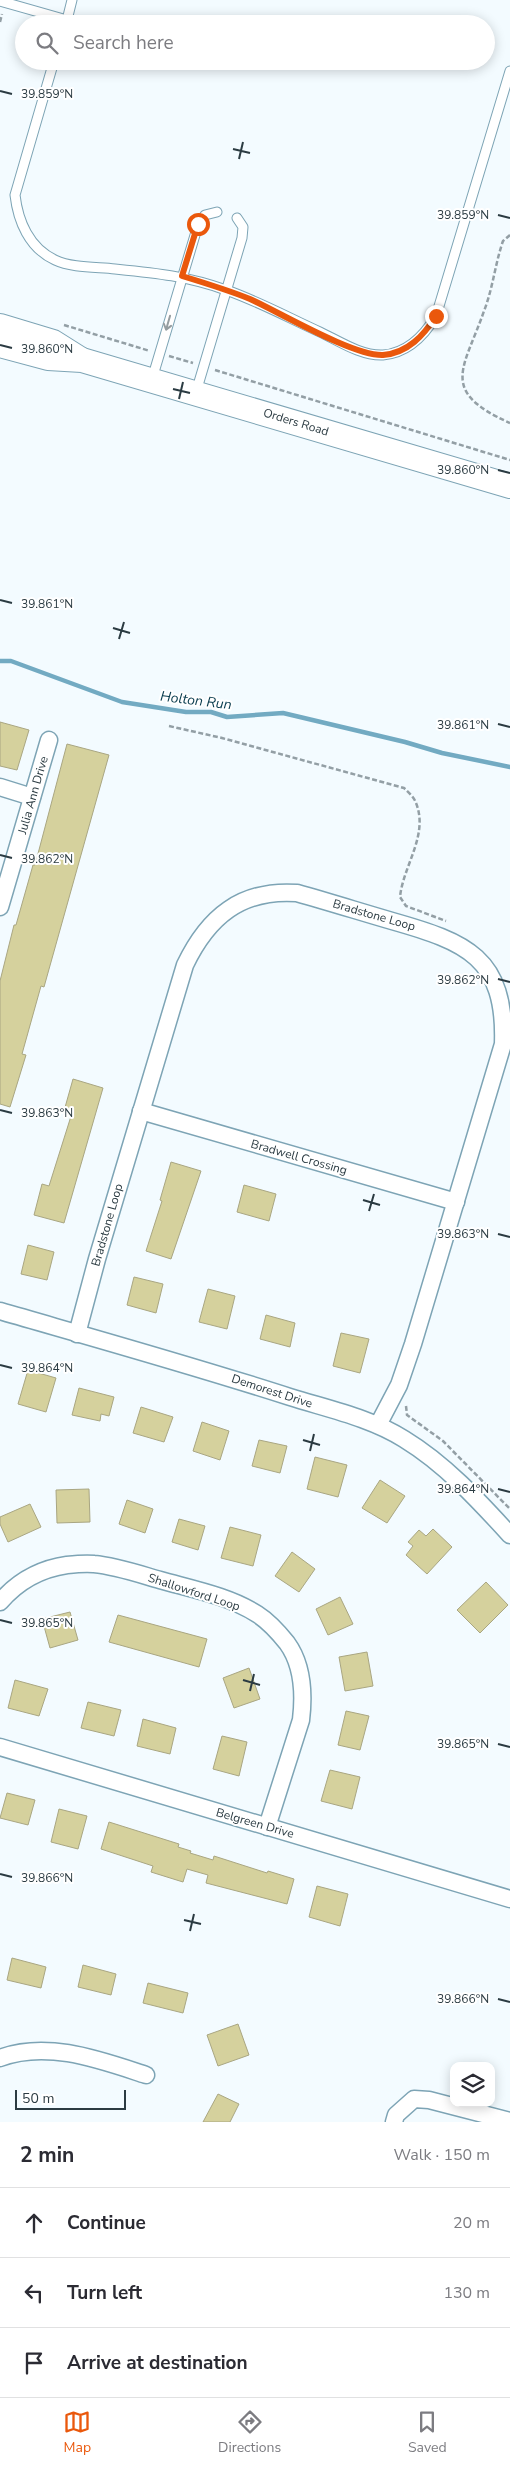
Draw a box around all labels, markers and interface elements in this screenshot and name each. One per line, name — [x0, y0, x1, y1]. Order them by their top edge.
search box — [15, 15, 495, 70]
icon: search — [33, 29, 61, 57]
text: Search here — [73, 30, 174, 56]
text: 39.859°N — [21, 86, 73, 102]
text: 39.859°N — [437, 207, 489, 223]
route start — [187, 213, 210, 236]
route end — [425, 305, 448, 328]
one-way arrow — [163, 314, 173, 330]
text: 39.860°N — [21, 341, 73, 357]
street label: Orders Road — [261, 404, 331, 440]
text: 39.860°N — [437, 462, 489, 478]
text: 39.861°N — [21, 596, 73, 612]
water label: Holton Run — [159, 687, 233, 714]
text: 39.861°N — [437, 717, 489, 733]
street label: Julia Ann Drive — [14, 754, 52, 837]
text: 39.862°N — [21, 851, 73, 867]
street label: Bradstone Loop — [331, 896, 417, 934]
text: 39.862°N — [437, 972, 489, 988]
text: 39.863°N — [21, 1105, 73, 1121]
street label: Bradwell Crossing — [249, 1136, 349, 1178]
street label: Bradstone Loop — [88, 1182, 126, 1268]
text: 39.863°N — [437, 1226, 489, 1242]
text: 39.864°N — [21, 1360, 73, 1376]
street label: Demorest Drive — [229, 1370, 315, 1412]
text: 39.864°N — [437, 1481, 489, 1497]
street label: Shallowford Loop — [146, 1570, 242, 1614]
text: 39.865°N — [21, 1615, 73, 1631]
text: 39.865°N — [437, 1736, 489, 1752]
street label: Belgreen Drive — [214, 1804, 296, 1842]
text: 39.866°N — [21, 1870, 73, 1886]
text: 39.866°N — [437, 1991, 489, 2007]
map controls — [450, 2062, 495, 2107]
button: layers — [450, 2062, 495, 2107]
scale bar — [15, 2087, 126, 2110]
text: 50 m — [22, 2089, 54, 2108]
text: 2 min — [20, 2141, 74, 2169]
text: Walk · 150 m — [394, 2144, 490, 2166]
icon: ahead — [20, 2209, 48, 2237]
text: Continue — [67, 2210, 146, 2236]
text: 20 m — [453, 2212, 490, 2234]
icon: left — [20, 2279, 48, 2307]
text: Turn left — [67, 2280, 142, 2306]
text: 130 m — [443, 2282, 490, 2304]
icon: arrive — [20, 2349, 48, 2377]
text: Arrive at destination — [67, 2350, 248, 2376]
tab: Map — [63, 2408, 91, 2457]
tab: Directions — [218, 2408, 281, 2457]
tab: Saved — [408, 2408, 447, 2457]

